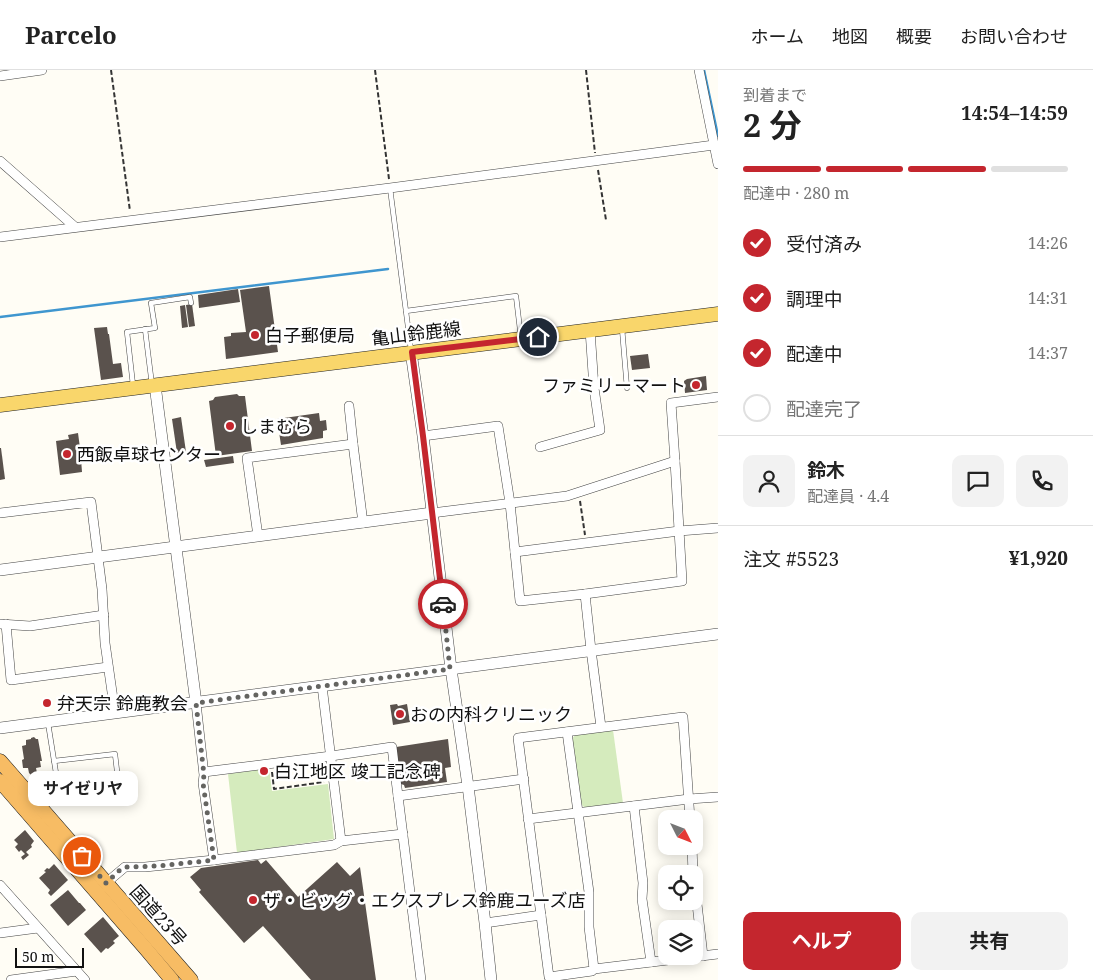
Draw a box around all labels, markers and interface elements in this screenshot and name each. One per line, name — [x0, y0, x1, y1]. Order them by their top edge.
text: Parcelo — [25, 18, 117, 51]
text: ホーム — [751, 24, 804, 48]
text: 地図 — [832, 24, 868, 48]
text: 概要 — [896, 24, 932, 48]
text: お問い合わせ — [960, 24, 1068, 48]
text: 到着まで — [743, 84, 807, 106]
text: 14:54–14:59 — [961, 100, 1068, 126]
text: 2 分 — [743, 103, 801, 146]
text: 配達中 · 280 m — [743, 182, 849, 204]
icon: check — [743, 229, 771, 257]
text: 受付済み — [786, 231, 862, 257]
text: 14:26 — [1028, 232, 1068, 254]
icon: check — [743, 284, 771, 312]
text: 調理中 — [786, 286, 843, 312]
text: 14:31 — [1028, 287, 1068, 309]
street label: 亀山鈴鹿線 — [370, 316, 462, 350]
pin — [517, 316, 559, 358]
place label: 白子郵便局 — [265, 323, 355, 347]
icon: home — [524, 323, 552, 351]
marker: 白子郵便局 — [249, 329, 261, 341]
icon: check — [743, 339, 771, 367]
text: 配達中 — [786, 341, 843, 367]
text: 14:37 — [1028, 342, 1068, 364]
place label: ファミリーマート — [542, 373, 686, 397]
marker: ファミリーマート — [690, 379, 702, 391]
text: 配達完了 — [786, 396, 862, 422]
place label: しまむら — [240, 414, 312, 438]
marker: しまむら — [224, 420, 236, 432]
place label: 西飯卓球センター — [77, 442, 221, 466]
marker: 西飯卓球センター — [61, 448, 73, 460]
button: person — [743, 455, 795, 507]
button: chat — [952, 455, 1004, 507]
button: phone — [1016, 455, 1068, 507]
text: 鈴木 — [807, 457, 845, 483]
text: 配達員 · 4.4 — [807, 485, 889, 507]
text: ¥1,920 — [1009, 545, 1068, 571]
text: 注文 #5523 — [743, 546, 839, 572]
courier — [418, 579, 468, 629]
icon: car — [429, 590, 457, 618]
place label: 弁天宗 鈴鹿教会 — [57, 691, 188, 715]
marker: 弁天宗 鈴鹿教会 — [41, 697, 53, 709]
place label: おの内科クリニック — [410, 702, 572, 726]
marker: おの内科クリニック — [394, 708, 406, 720]
place label: 白江地区 竣工記念碑 — [274, 759, 441, 783]
marker: 白江地区 竣工記念碑 — [258, 765, 270, 777]
callout: サイゼリヤ — [27, 771, 137, 806]
text: サイゼリヤ — [43, 777, 123, 799]
north arrow — [658, 810, 702, 855]
map controls — [658, 810, 703, 965]
pin — [61, 835, 103, 877]
icon: bag — [68, 842, 96, 870]
button: locate — [658, 865, 703, 910]
street label: 国道23号 — [125, 879, 193, 951]
place label: ザ・ビッグ・エクスプレス鈴鹿ユーズ店 — [263, 888, 586, 912]
marker: ザ・ビッグ・エクスプレス鈴鹿ユーズ店 — [247, 894, 259, 906]
button: ヘルプ — [743, 912, 901, 970]
button: 共有 — [911, 912, 1068, 970]
button: layers — [658, 920, 703, 965]
scale bar — [15, 945, 84, 968]
text: 50 m — [22, 947, 55, 966]

